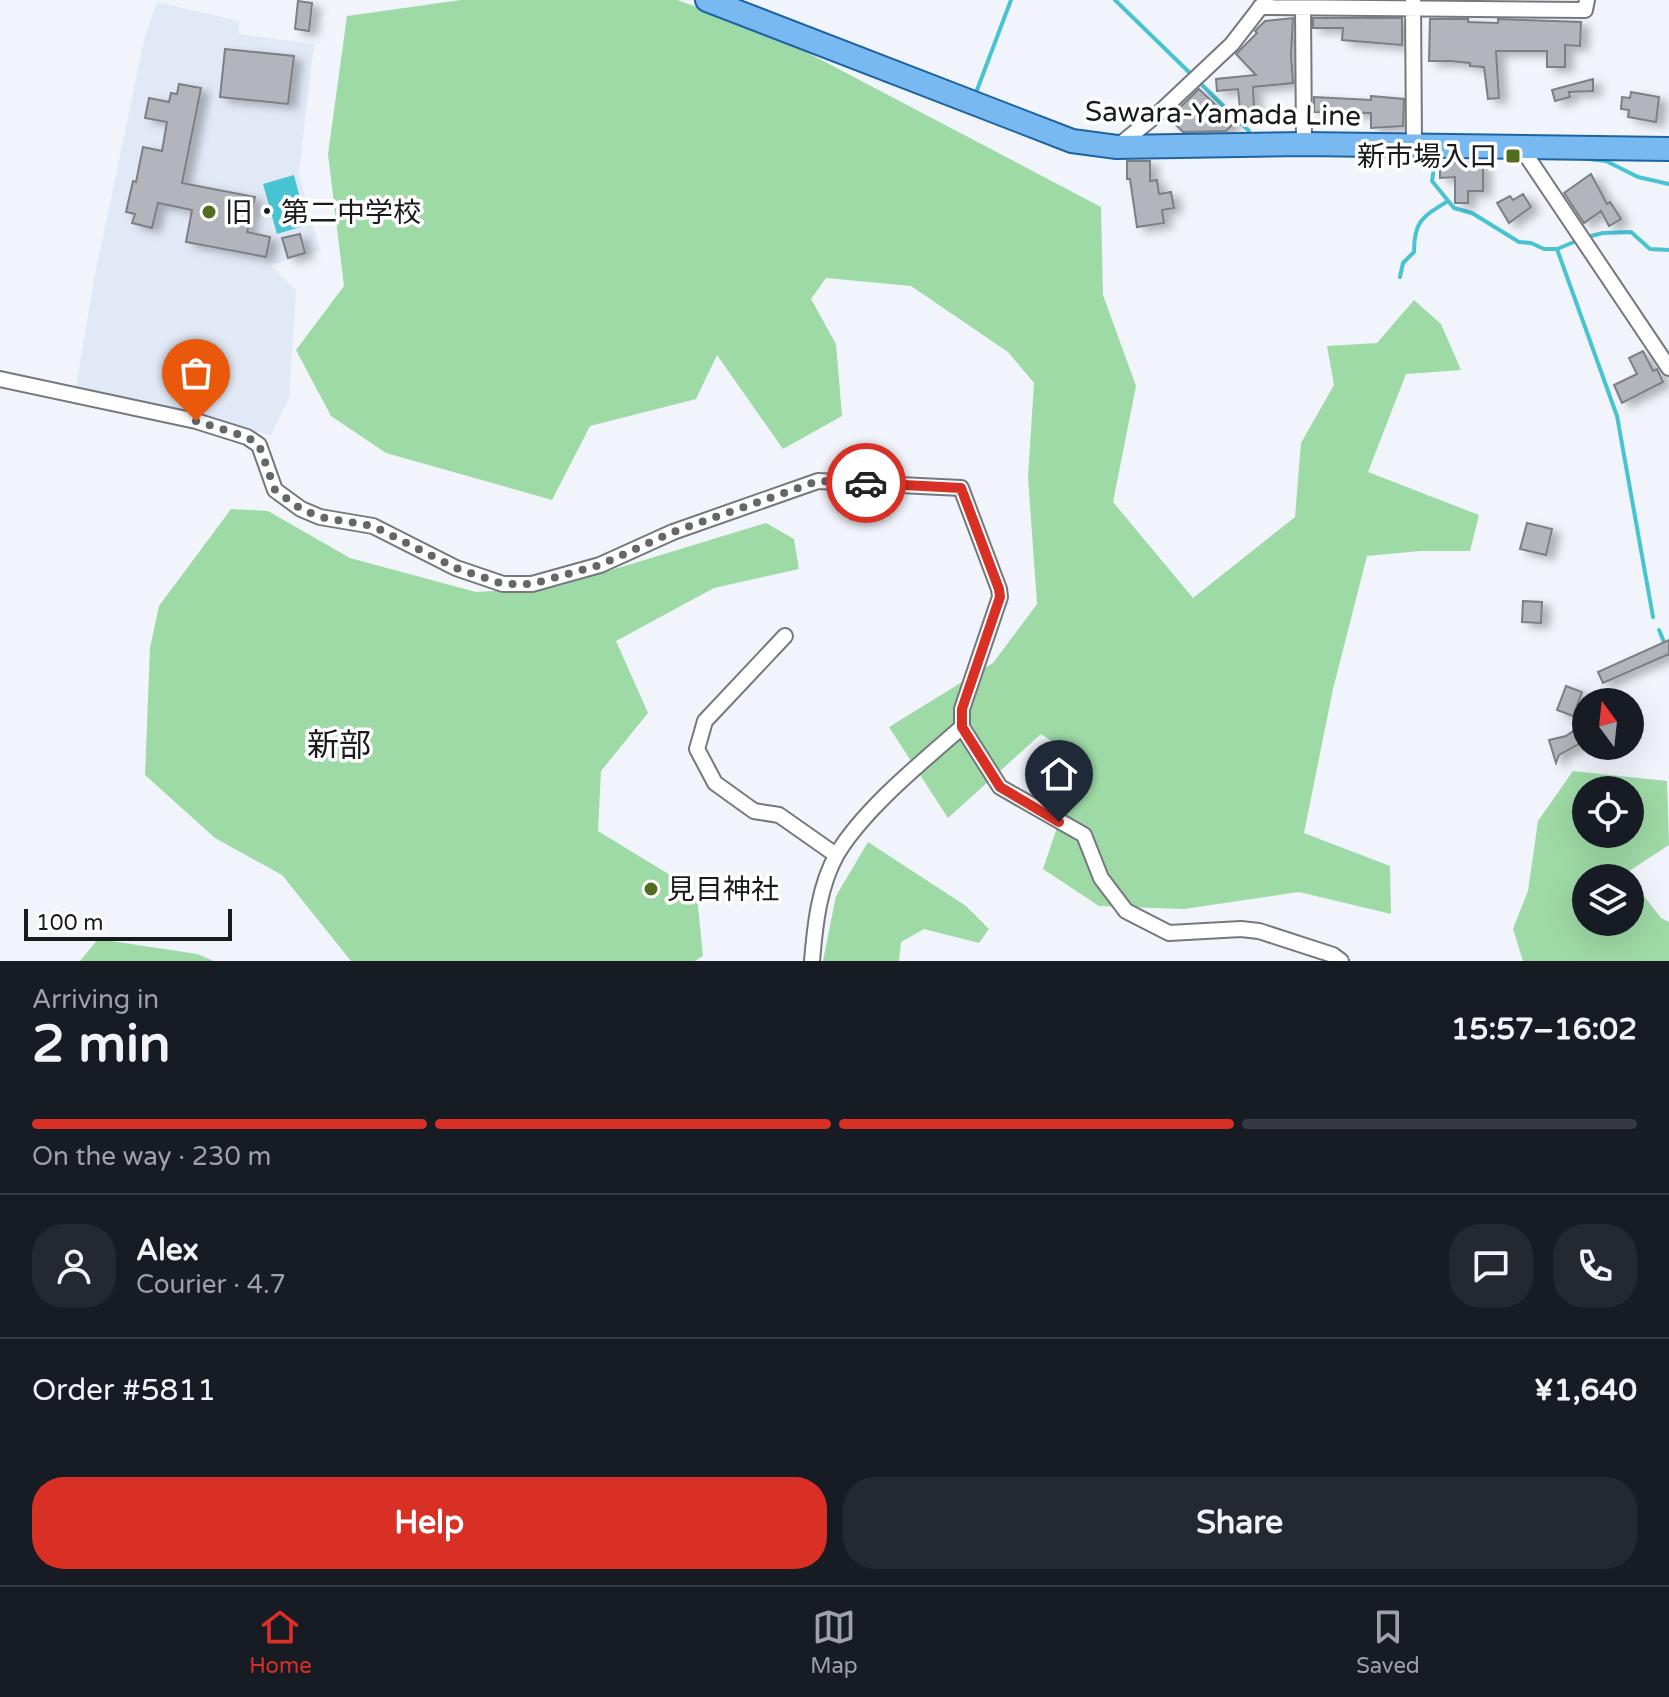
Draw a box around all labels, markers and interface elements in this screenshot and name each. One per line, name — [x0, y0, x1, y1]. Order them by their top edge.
street label: Sawara-Yamada Line — [1085, 95, 1361, 133]
place label: 新市場入口 — [1357, 140, 1497, 174]
marker: 新市場入口 — [1504, 147, 1522, 165]
place label: 旧・第二中学校 — [225, 196, 421, 230]
marker: 旧・第二中学校 — [200, 203, 218, 221]
pin — [162, 339, 230, 421]
icon: bag — [174, 351, 218, 395]
courier — [826, 443, 906, 523]
icon: car — [844, 461, 888, 505]
north arrow — [1572, 688, 1644, 760]
map controls — [1572, 688, 1644, 936]
district label: 新部 — [307, 727, 371, 765]
pin — [1025, 740, 1093, 822]
icon: home — [1037, 752, 1081, 796]
button: locate — [1572, 776, 1644, 848]
button: layers — [1572, 864, 1644, 936]
place label: 見目神社 — [667, 873, 779, 907]
marker: 見目神社 — [642, 880, 660, 898]
scale bar — [24, 905, 232, 941]
text: 100 m — [36, 910, 103, 936]
text: Arriving in — [32, 984, 159, 1015]
text: 15:57–16:02 — [1451, 1011, 1637, 1048]
text: 2 min — [32, 1013, 171, 1076]
text: On the way · 230 m — [32, 1141, 271, 1172]
button: person — [32, 1224, 116, 1308]
button: chat — [1449, 1224, 1533, 1308]
button: phone — [1553, 1224, 1637, 1308]
text: Alex — [136, 1232, 199, 1269]
text: Courier · 4.7 — [136, 1269, 286, 1300]
text: Order #5811 — [32, 1372, 216, 1409]
text: ¥1,640 — [1534, 1372, 1637, 1409]
button: Help — [32, 1477, 827, 1569]
button: Share — [843, 1477, 1637, 1569]
tab: Home — [249, 1605, 312, 1679]
tab: Map — [810, 1605, 858, 1679]
tab: Saved — [1356, 1605, 1420, 1679]

